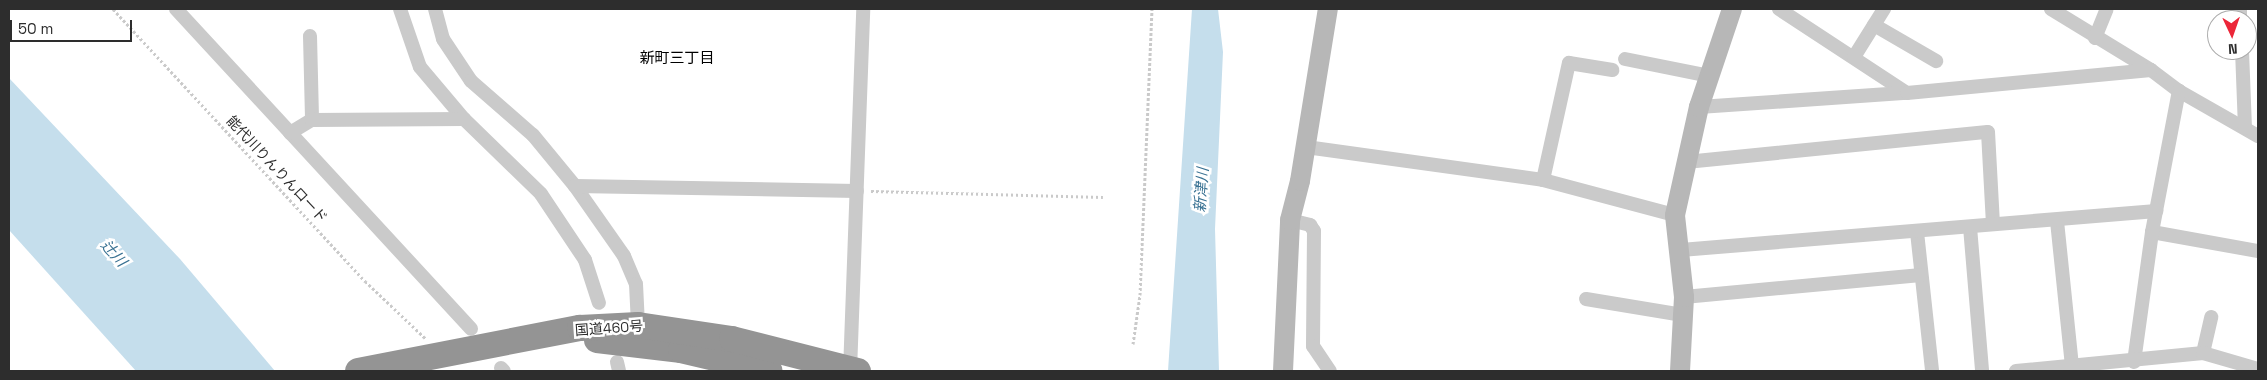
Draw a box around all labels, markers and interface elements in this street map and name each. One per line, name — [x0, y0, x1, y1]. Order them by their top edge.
scale bar — [12, 10, 135, 42]
north arrow — [2207, 10, 2257, 60]
text: 50 m — [18, 19, 53, 38]
text: N — [2228, 40, 2238, 58]
district label: 新町三丁目 — [640, 49, 714, 67]
street label: 能代川りんりんロード — [223, 112, 331, 226]
water label: 新津川 — [1190, 167, 1212, 213]
water label: 辻川 — [97, 236, 131, 270]
street label: 国道460号 — [574, 317, 644, 339]

